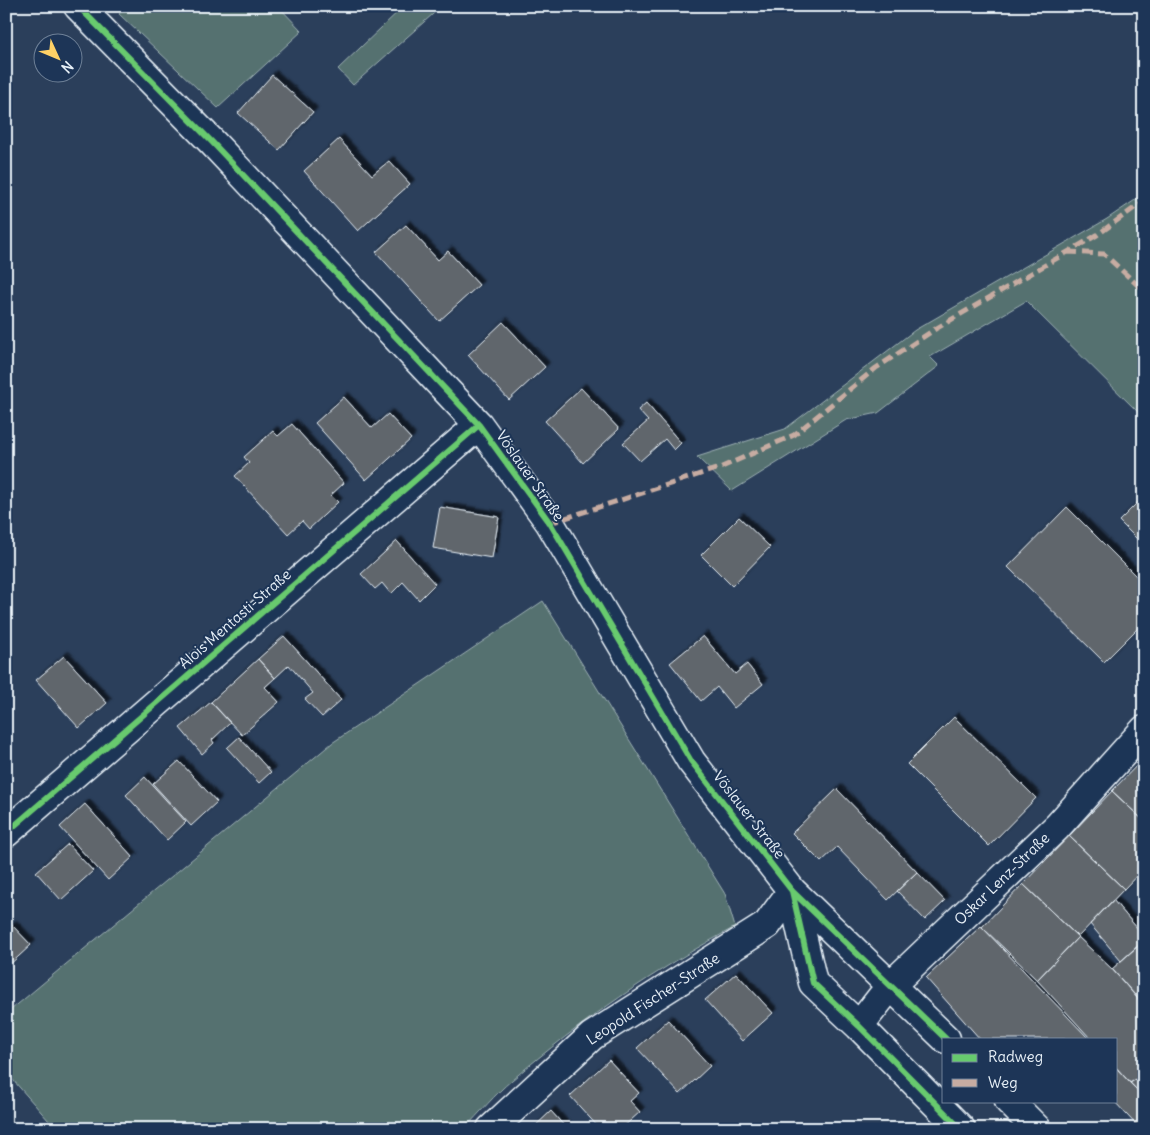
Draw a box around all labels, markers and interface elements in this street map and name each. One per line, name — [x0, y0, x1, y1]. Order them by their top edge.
north arrow — [32, 32, 82, 82]
text: N — [58, 57, 77, 77]
street label: Vöslauer Straße — [492, 427, 569, 525]
street label: Alois Mentasti-Straße — [175, 565, 295, 673]
street label: Vöslauer Straße — [709, 767, 790, 862]
street label: Oskar Lenz-Straße — [950, 828, 1053, 929]
street label: Leopold Fischer-Straße — [583, 948, 723, 1049]
legend — [942, 1038, 1118, 1102]
text: Radweg — [988, 1047, 1043, 1066]
text: Weg — [988, 1073, 1018, 1092]

